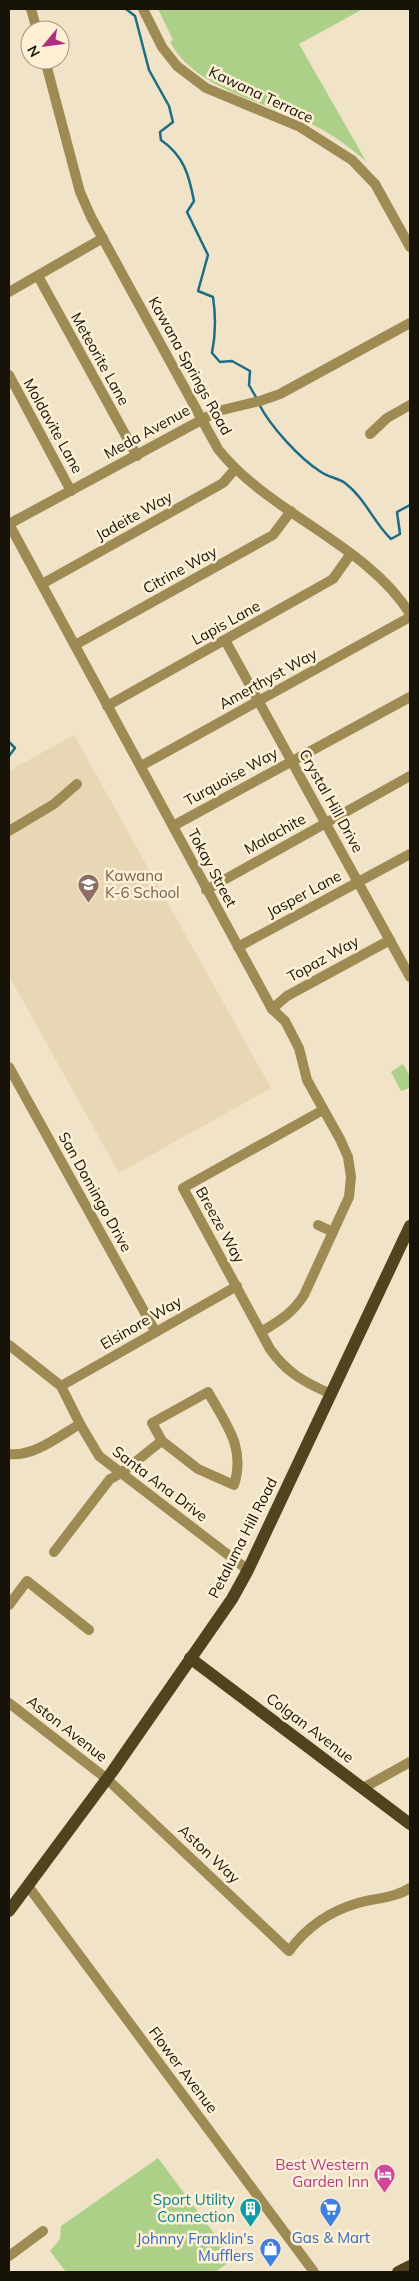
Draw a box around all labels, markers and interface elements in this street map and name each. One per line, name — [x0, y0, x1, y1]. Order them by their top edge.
north arrow — [20, 20, 70, 70]
text: N — [23, 42, 44, 60]
street label: Kawana Terrace — [206, 62, 317, 127]
street label: Kawana Springs Road — [144, 293, 236, 438]
street label: Meteorite Lane — [67, 309, 134, 409]
street label: Moldavite Lane — [19, 375, 87, 477]
street label: Meda Avenue — [101, 400, 193, 463]
street label: Jadeite Way — [92, 487, 175, 544]
street label: Citrine Way — [139, 541, 220, 598]
street label: Lapis Lane — [188, 596, 263, 649]
street label: Amerthyst Way — [215, 644, 320, 713]
street label: Turquoise Way — [181, 743, 281, 810]
street label: Crystal Hill Drive — [295, 746, 368, 856]
street label: Malachite — [241, 809, 309, 858]
street label: Tokay Street — [184, 825, 241, 910]
place label: Kawana K-6 School — [105, 866, 180, 902]
street label: Jasper Lane — [263, 866, 344, 921]
school or university icon: Kawana K-6 School — [77, 873, 101, 904]
street label: Topaz Way — [284, 931, 362, 986]
street label: San Domingo Drive — [55, 1128, 136, 1255]
street label: Breeze Way — [192, 1183, 249, 1266]
street label: Elsinore Way — [97, 1292, 185, 1354]
street label: Santa Ana Drive — [109, 1442, 212, 1526]
street label: Petaluma Hill Road — [204, 1474, 281, 1601]
street label: Colgan Avenue — [263, 1688, 358, 1767]
street label: Aston Avenue — [23, 1691, 111, 1766]
street label: Aston Way — [175, 1820, 244, 1887]
street label: Flower Avenue — [145, 2023, 222, 2117]
place label: Best Western Garden Inn — [275, 2155, 369, 2191]
hotel icon: Best Western Garden Inn — [373, 2162, 397, 2193]
place label: Sport Utility Connection — [153, 2190, 235, 2226]
building icon: Sport Utility Connection — [239, 2197, 263, 2228]
supermarket icon: Gas & Mart — [319, 2197, 343, 2228]
place label: Gas & Mart — [292, 2228, 370, 2247]
place label: Johnny Franklin's Mufflers — [136, 2229, 254, 2265]
shop icon: Johnny Franklin's Mufflers — [258, 2236, 282, 2267]

